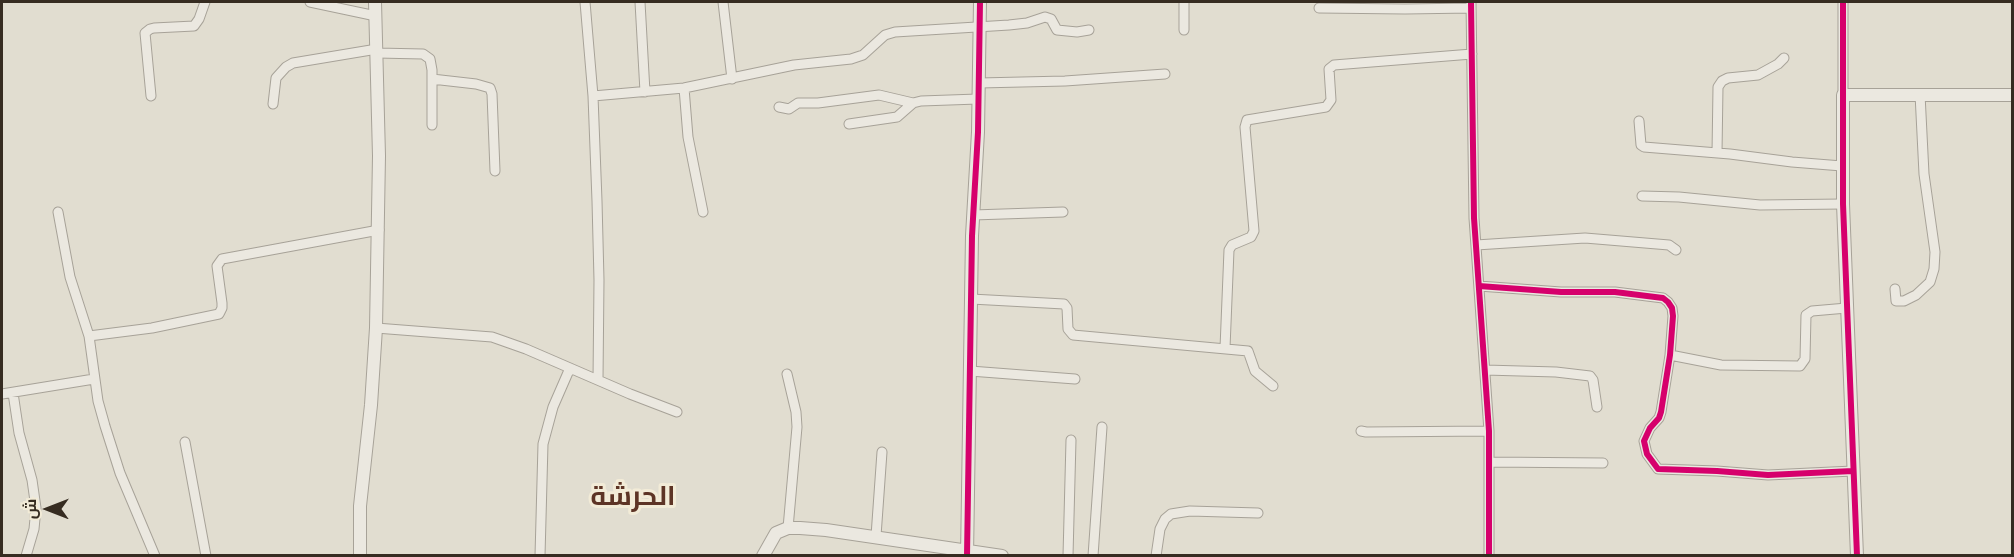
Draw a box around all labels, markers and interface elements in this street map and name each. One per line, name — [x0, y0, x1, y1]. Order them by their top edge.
north arrow — [18, 479, 78, 539]
district label: الحرشة — [591, 481, 675, 513]
text: ش — [19, 499, 41, 519]

